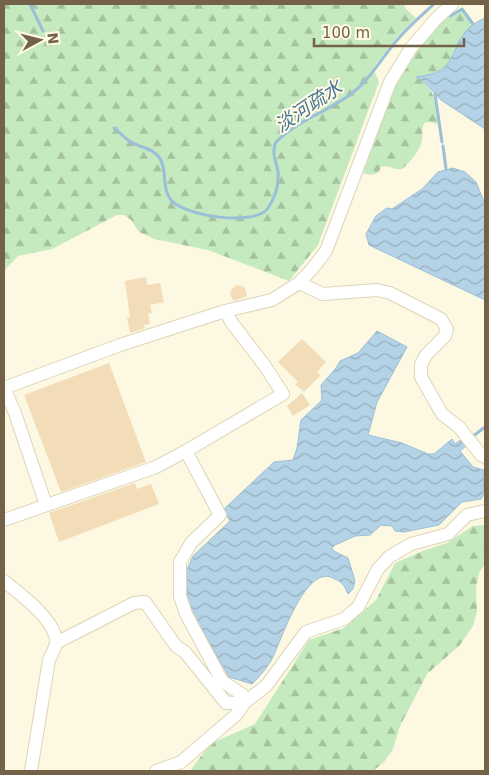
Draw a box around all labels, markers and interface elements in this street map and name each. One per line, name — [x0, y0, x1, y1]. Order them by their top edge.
north arrow — [15, 15, 65, 65]
scale bar — [314, 15, 464, 47]
text: 100 m — [322, 24, 370, 42]
text: N — [44, 32, 62, 45]
water label: 淡河疏水 — [270, 75, 347, 136]

